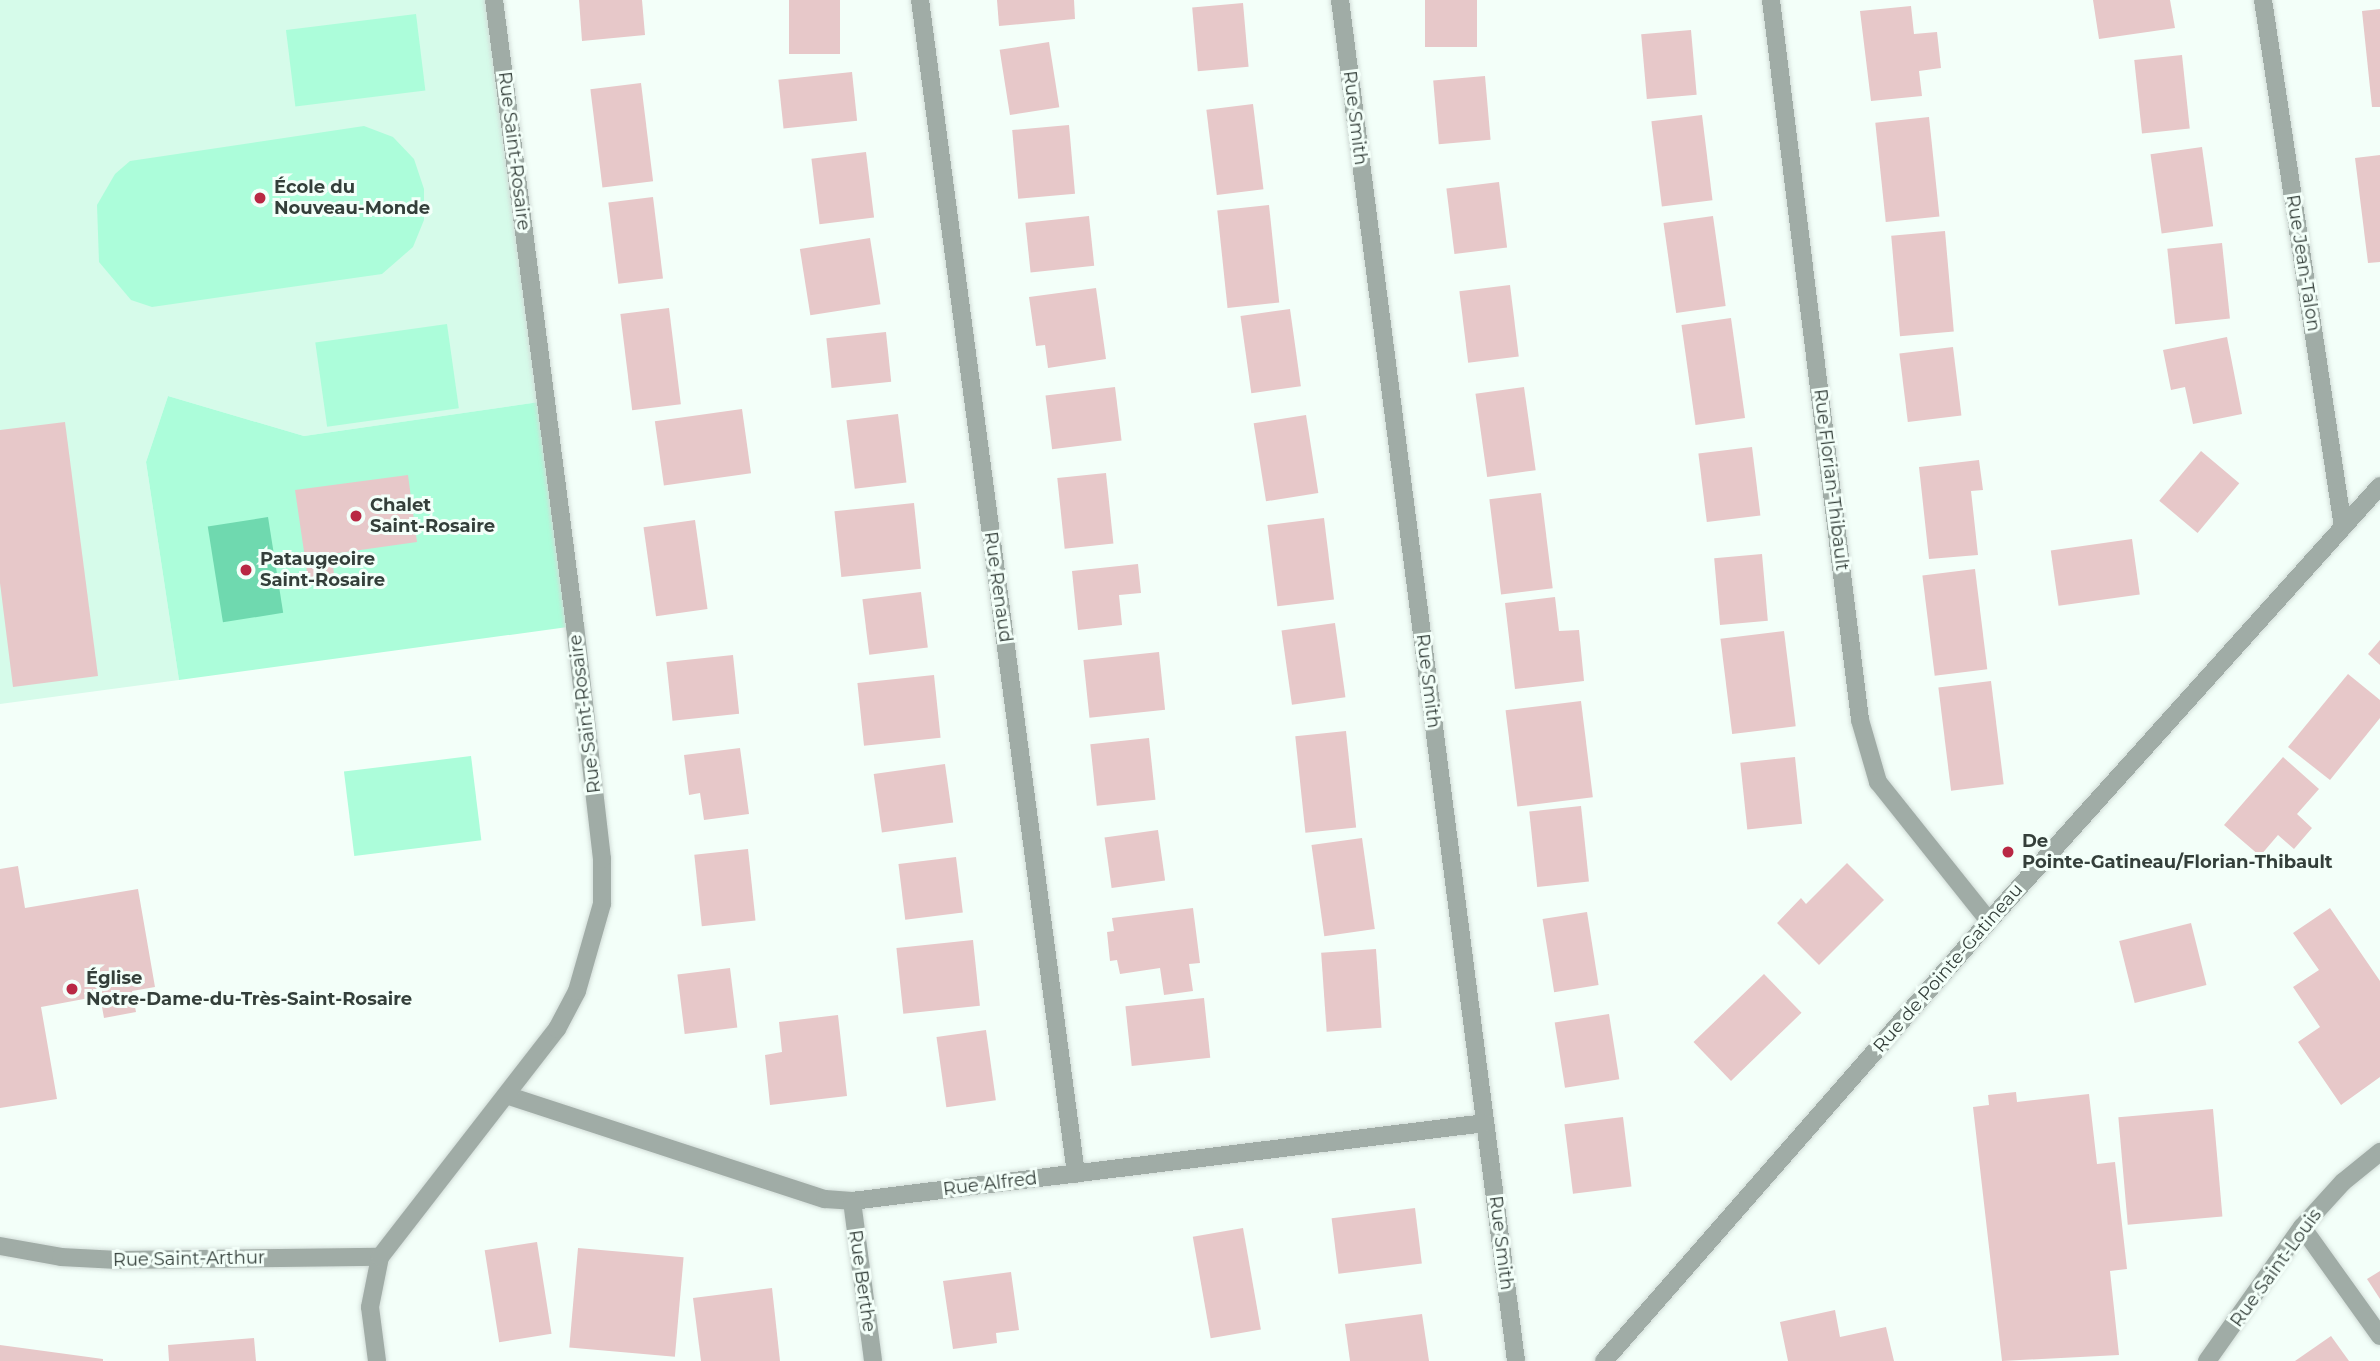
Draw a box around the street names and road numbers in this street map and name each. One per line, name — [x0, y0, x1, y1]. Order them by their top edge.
street label: Rue Saint-Rosaire — [494, 70, 534, 232]
street label: Rue Smith — [1338, 70, 1372, 166]
street label: Rue Jean-Talon — [2282, 193, 2324, 333]
street label: Rue Florian-Thibault — [1809, 388, 1853, 572]
street label: Rue Renaud — [980, 530, 1016, 644]
street label: Rue Saint-Rosaire — [565, 633, 605, 795]
street label: Rue Smith — [1411, 633, 1445, 729]
street label: Rue de Pointe-Gatineau — [1869, 879, 2027, 1057]
street label: Rue Alfred — [942, 1168, 1038, 1200]
street label: Rue Smith — [1484, 1195, 1518, 1291]
street label: Rue Saint-Louis — [2226, 1205, 2326, 1331]
street label: Rue Berthe — [844, 1229, 880, 1333]
street label: Rue Saint-Arthur — [113, 1247, 265, 1271]

